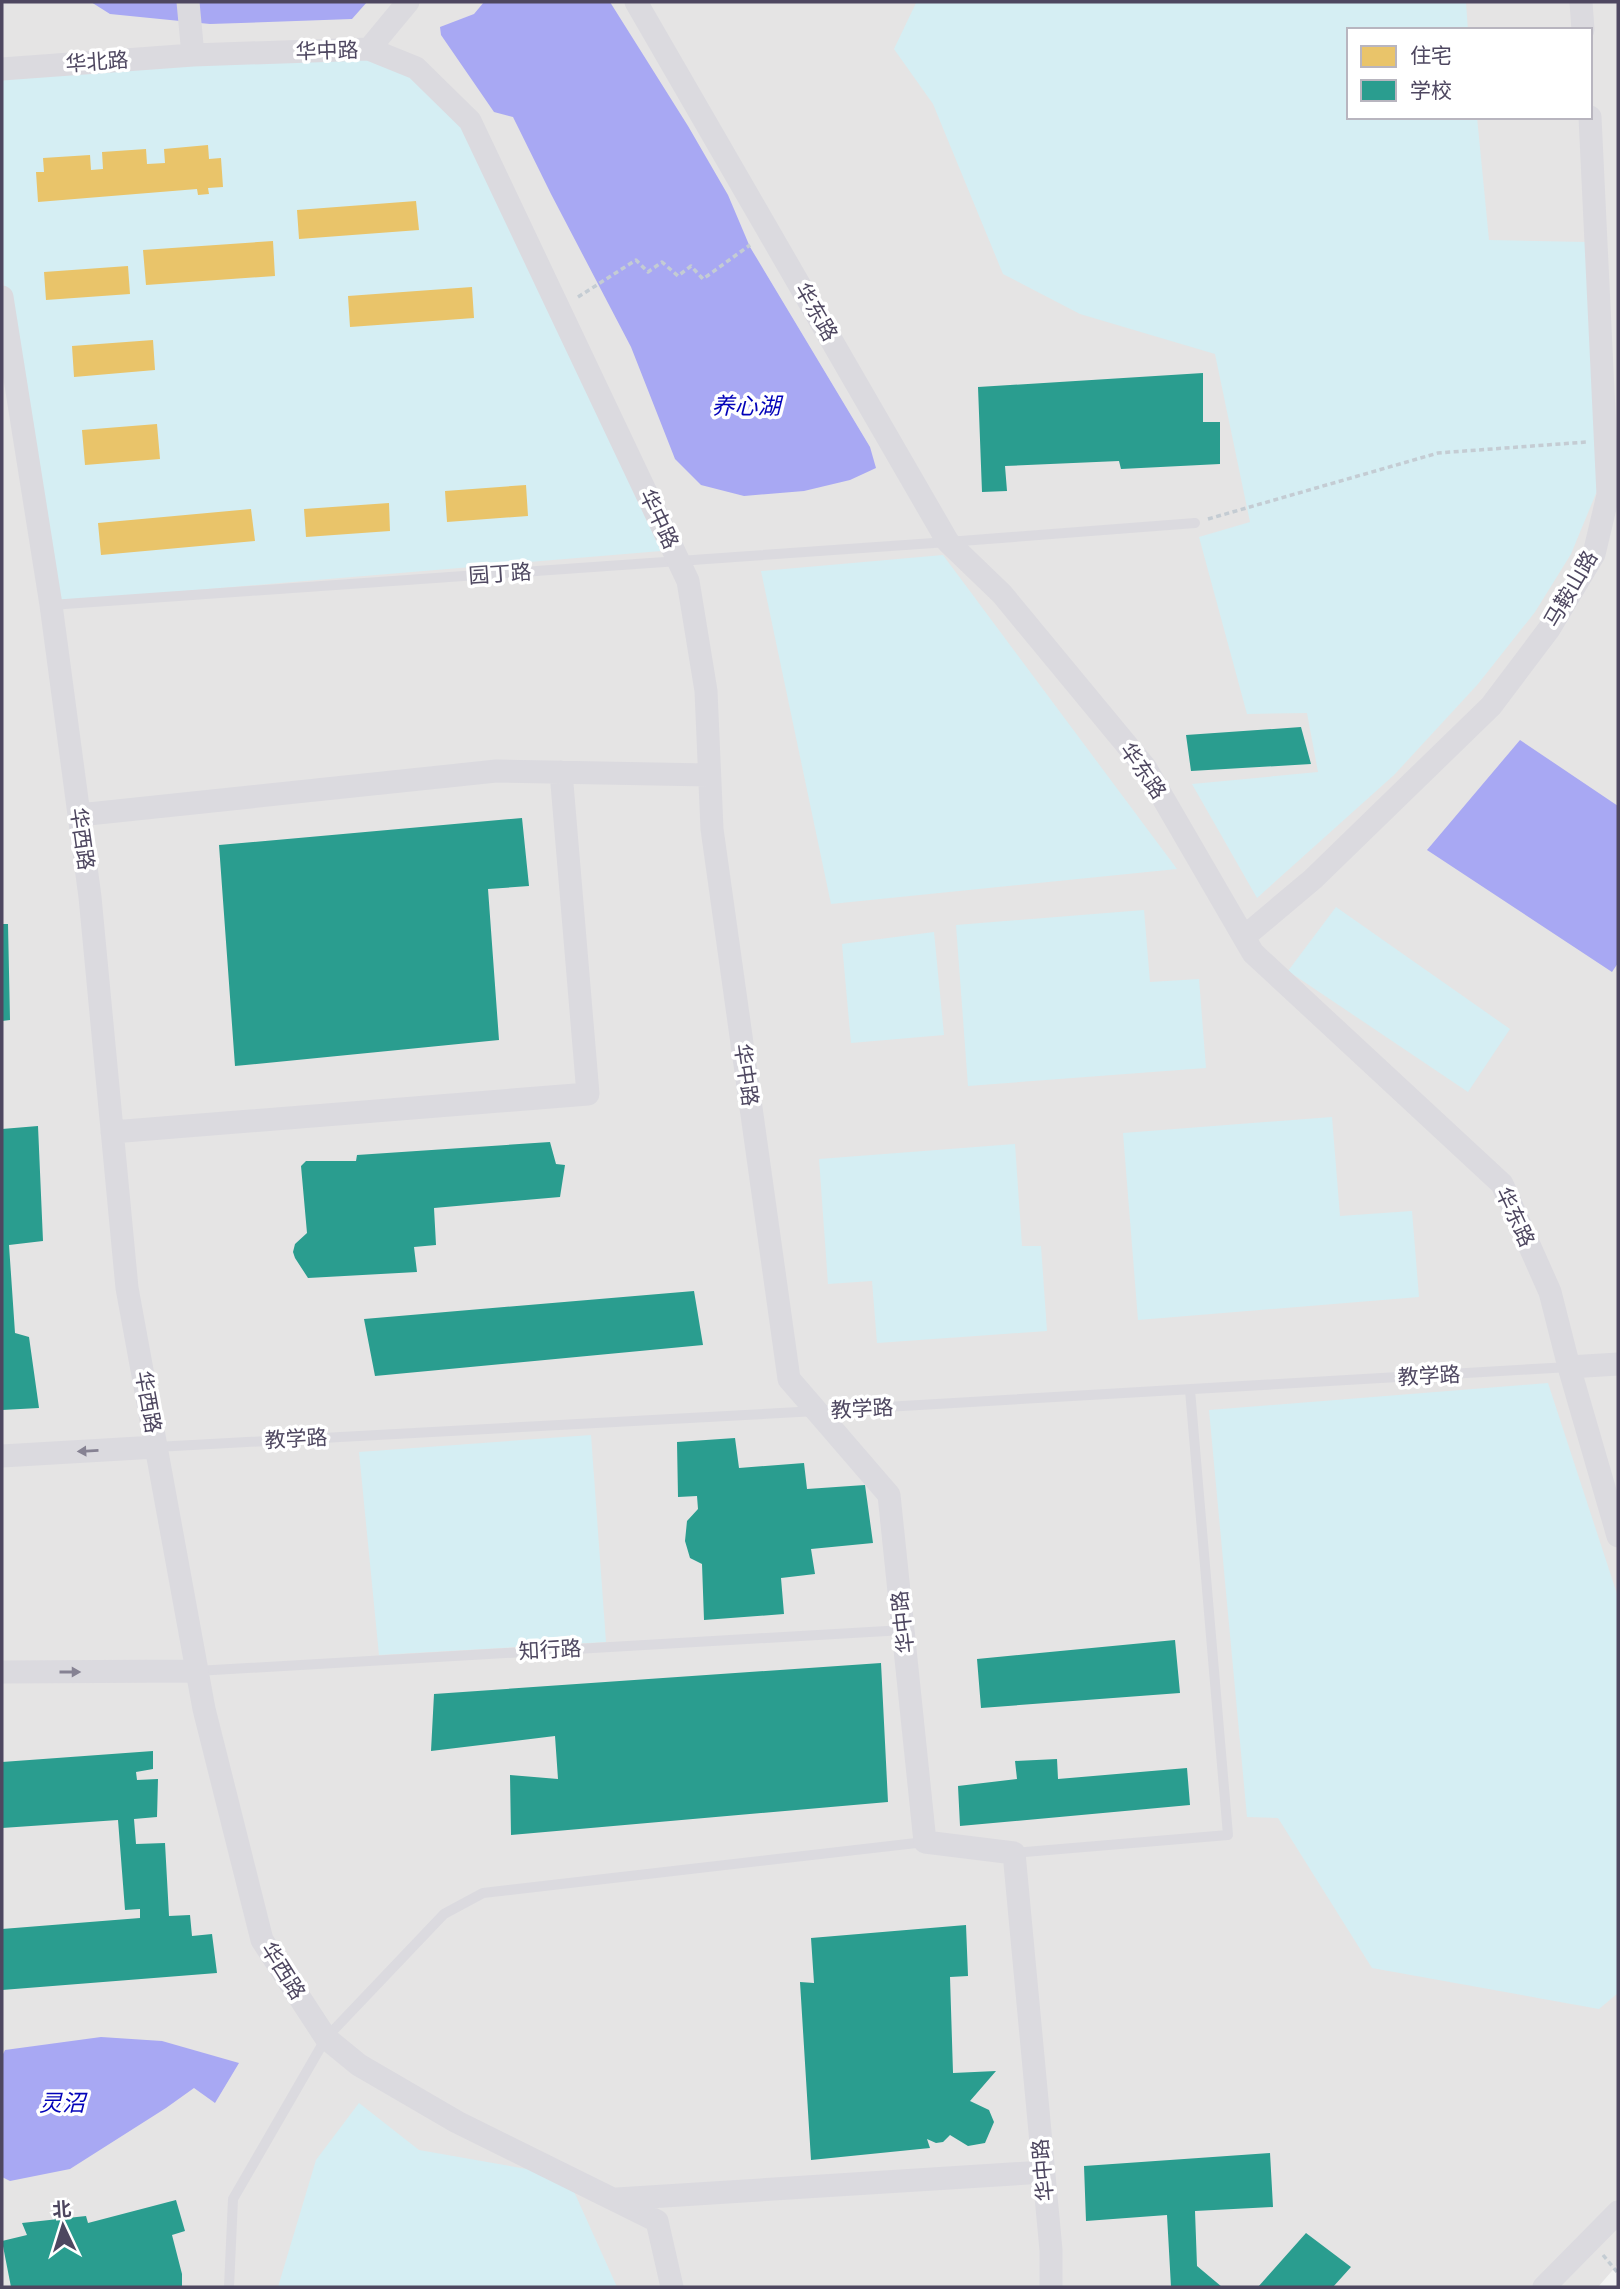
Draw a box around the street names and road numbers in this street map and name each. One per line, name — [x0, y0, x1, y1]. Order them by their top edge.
street label: 华中路 — [295, 36, 359, 66]
street label: 华北路 — [65, 46, 129, 78]
street label: 华东路 — [788, 278, 844, 346]
street label: 华中路 — [633, 485, 685, 553]
street label: 马鞍山路 — [1538, 546, 1604, 632]
street label: 园丁路 — [468, 558, 532, 590]
street label: 华东路 — [1113, 737, 1173, 805]
street label: 华西路 — [64, 806, 100, 872]
street label: 华中路 — [728, 1042, 764, 1108]
street label: 华东路 — [1489, 1183, 1541, 1251]
street label: 教学路 — [1397, 1360, 1461, 1392]
street label: 华西路 — [129, 1369, 167, 1435]
street label: 教学路 — [830, 1393, 894, 1425]
street label: 教学路 — [264, 1423, 328, 1455]
street label: 华中路 — [886, 1589, 920, 1655]
street label: 知行路 — [518, 1634, 582, 1666]
street label: 华西路 — [254, 1937, 312, 2005]
street label: 华中路 — [1026, 2137, 1060, 2203]

